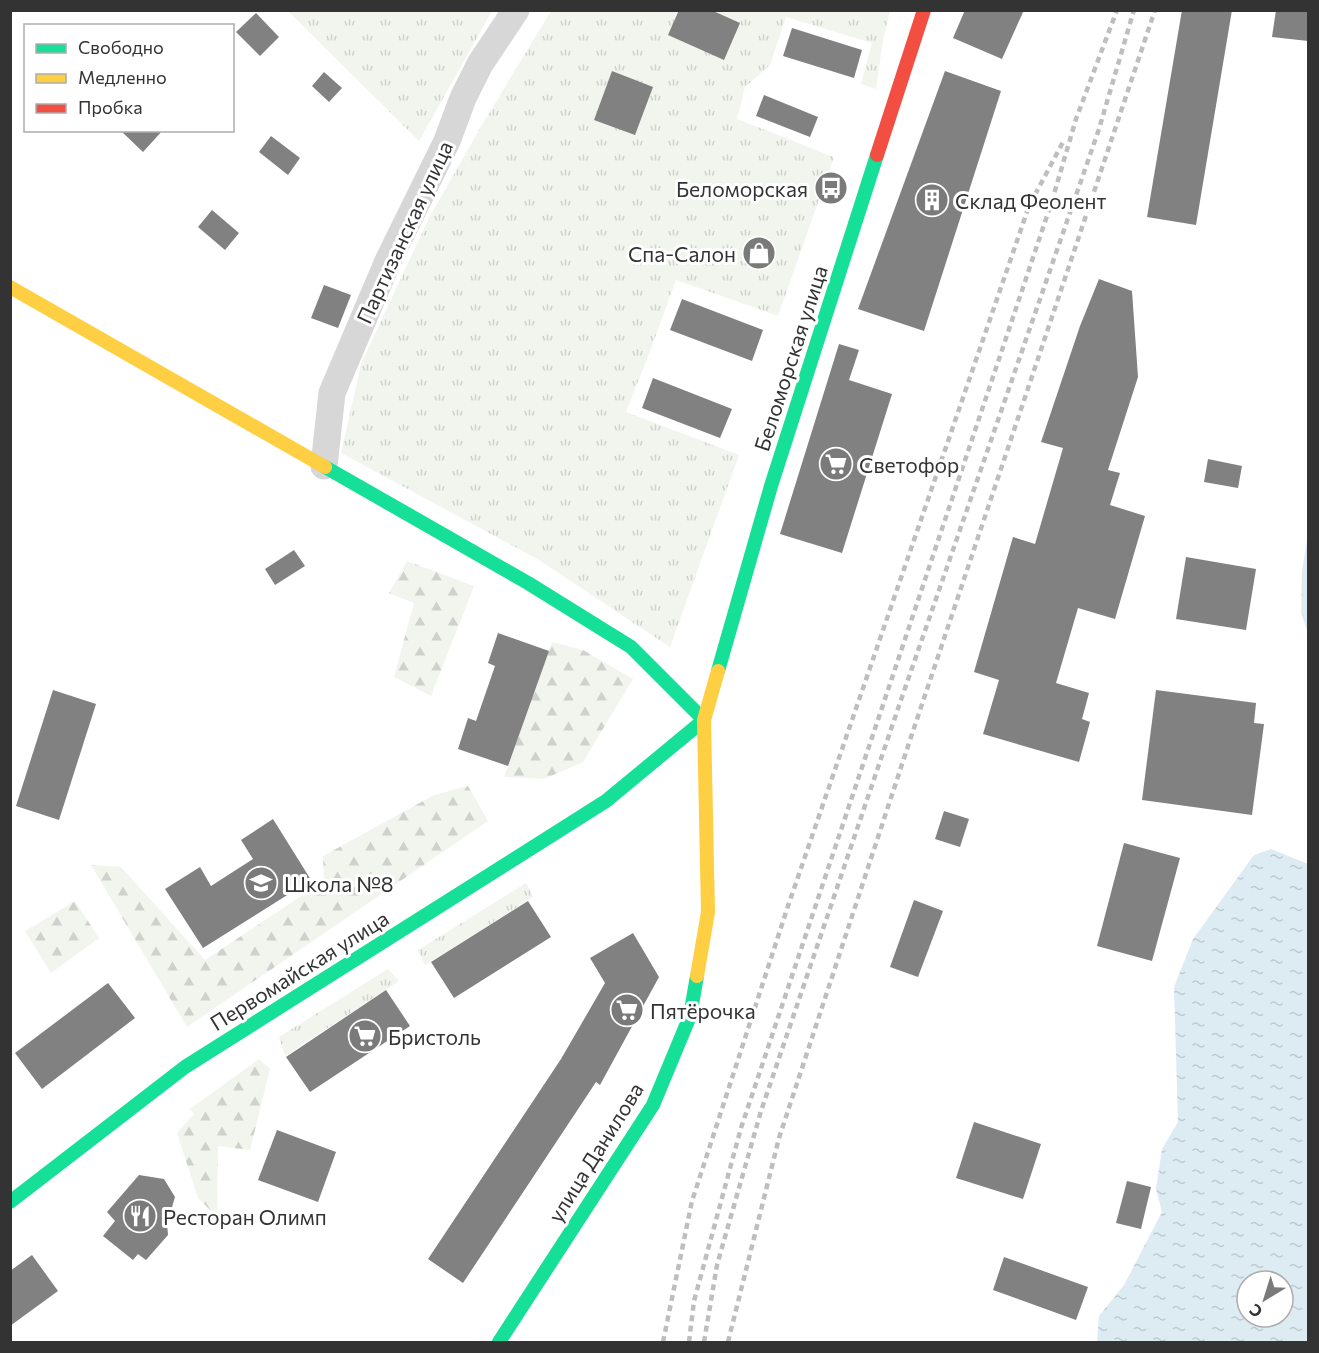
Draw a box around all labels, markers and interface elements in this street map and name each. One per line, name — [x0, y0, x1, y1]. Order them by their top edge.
legend — [24, 24, 234, 132]
text: Свободно — [78, 36, 164, 58]
text: Медленно — [78, 66, 167, 88]
text: Пробка — [78, 96, 143, 118]
street label: Партизанская улица — [351, 137, 457, 327]
bus stop icon: Беломорская — [813, 170, 849, 206]
place label: Беломорская — [676, 176, 808, 201]
building icon: Склад Феолент — [914, 182, 950, 218]
place label: Склад Феолент — [955, 188, 1107, 213]
shop icon: Спа-Салон — [741, 235, 777, 271]
place label: Спа-Салон — [628, 241, 736, 266]
street label: Беломорская улица — [748, 262, 832, 454]
supermarket icon: Светофор — [818, 446, 854, 482]
place label: Светофор — [859, 452, 959, 477]
school or university icon: Школа №8 — [243, 865, 279, 901]
place label: Школа №8 — [284, 871, 394, 896]
street label: Первомайская улица — [205, 905, 393, 1035]
supermarket icon: Пятёрочка — [609, 992, 645, 1028]
place label: Пятёрочка — [650, 998, 756, 1023]
supermarket icon: Бристоль — [347, 1018, 383, 1054]
place label: Бристоль — [388, 1024, 481, 1049]
street label: улица Данилова — [542, 1078, 648, 1226]
restaurant icon: Ресторан Олимп — [122, 1198, 158, 1234]
place label: Ресторан Олимп — [163, 1204, 327, 1229]
north arrow — [1235, 1269, 1295, 1329]
text: С — [1245, 1300, 1266, 1322]

